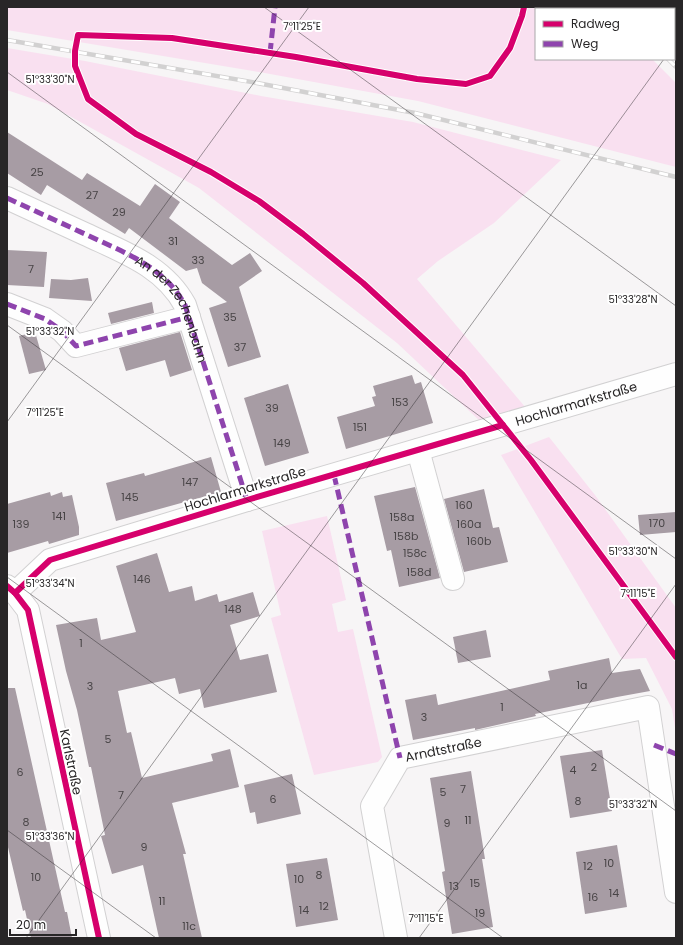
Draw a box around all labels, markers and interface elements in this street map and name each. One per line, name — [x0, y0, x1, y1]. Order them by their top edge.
legend — [535, 8, 675, 60]
text: Radweg — [571, 15, 620, 32]
text: 7°11'25"E — [283, 19, 321, 34]
text: Weg — [571, 35, 598, 52]
text: 51°33'30"N — [25, 72, 75, 87]
house number: 25 — [30, 164, 44, 180]
house number: 27 — [86, 187, 98, 203]
house number: 29 — [112, 204, 126, 220]
house number: 31 — [168, 233, 178, 249]
street label: An der Zechenbahn — [132, 251, 212, 365]
house number: 33 — [192, 252, 204, 268]
house number: 7 — [28, 261, 34, 277]
text: 51°33'28"N — [609, 292, 657, 307]
house number: 35 — [223, 309, 237, 325]
text: 51°33'32"N — [26, 324, 74, 339]
house number: 37 — [234, 339, 246, 355]
street label: Hochlarmarkstraße — [513, 376, 639, 430]
house number: 153 — [392, 394, 408, 410]
house number: 39 — [265, 400, 279, 416]
text: 7°11'25"E — [26, 405, 64, 420]
house number: 151 — [353, 419, 367, 435]
house number: 149 — [273, 435, 291, 451]
street label: Hochlarmarkstraße — [182, 461, 308, 517]
house number: 147 — [182, 474, 198, 490]
house number: 145 — [121, 489, 139, 505]
house number: 160 — [455, 497, 473, 513]
house number: 141 — [52, 508, 66, 524]
house number: 158a — [390, 509, 414, 525]
house number: 170 — [649, 515, 665, 531]
house number: 139 — [13, 516, 30, 532]
house number: 160a — [457, 516, 481, 532]
house number: 158b — [394, 528, 418, 544]
house number: 160b — [467, 533, 491, 549]
text: 51°33'30"N — [608, 544, 658, 559]
house number: 158c — [403, 545, 427, 561]
house number: 158d — [407, 564, 431, 580]
house number: 146 — [133, 571, 151, 587]
text: 51°33'34"N — [25, 576, 75, 591]
text: 7°11'15"E — [620, 586, 656, 601]
house number: 148 — [224, 601, 242, 617]
house number: 1 — [79, 635, 83, 651]
house number: 1a — [577, 677, 587, 693]
house number: 3 — [87, 678, 93, 694]
house number: 1 — [500, 699, 504, 715]
house number: 3 — [421, 709, 427, 725]
street label: Karlstraße — [55, 727, 87, 797]
house number: 5 — [105, 731, 112, 747]
street label: Arndtstraße — [403, 732, 483, 766]
house number: 2 — [591, 759, 597, 775]
house number: 4 — [570, 762, 577, 778]
house number: 6 — [17, 764, 24, 780]
house number: 7 — [460, 781, 466, 797]
house number: 5 — [440, 784, 447, 800]
house number: 7 — [118, 787, 124, 803]
house number: 6 — [270, 791, 277, 807]
house number: 8 — [575, 793, 582, 809]
text: 51°33'32"N — [609, 797, 657, 812]
house number: 11 — [464, 812, 472, 828]
house number: 8 — [23, 814, 30, 830]
house number: 9 — [444, 815, 451, 831]
text: 51°33'36"N — [25, 829, 75, 844]
house number: 9 — [141, 839, 148, 855]
house number: 10 — [604, 855, 614, 871]
house number: 12 — [583, 858, 593, 874]
house number: 8 — [316, 867, 323, 883]
house number: 10 — [31, 869, 41, 885]
house number: 10 — [294, 871, 304, 887]
house number: 15 — [470, 875, 480, 891]
house number: 13 — [449, 878, 459, 894]
house number: 14 — [609, 885, 619, 901]
house number: 16 — [588, 889, 598, 905]
house number: 11 — [158, 893, 166, 909]
house number: 12 — [319, 898, 329, 914]
house number: 14 — [299, 902, 309, 918]
house number: 19 — [475, 905, 485, 921]
scale bar — [10, 911, 76, 937]
text: 7°11'15"E — [408, 911, 444, 926]
text: 20 m — [16, 916, 46, 933]
house number: 11c — [182, 918, 196, 934]

